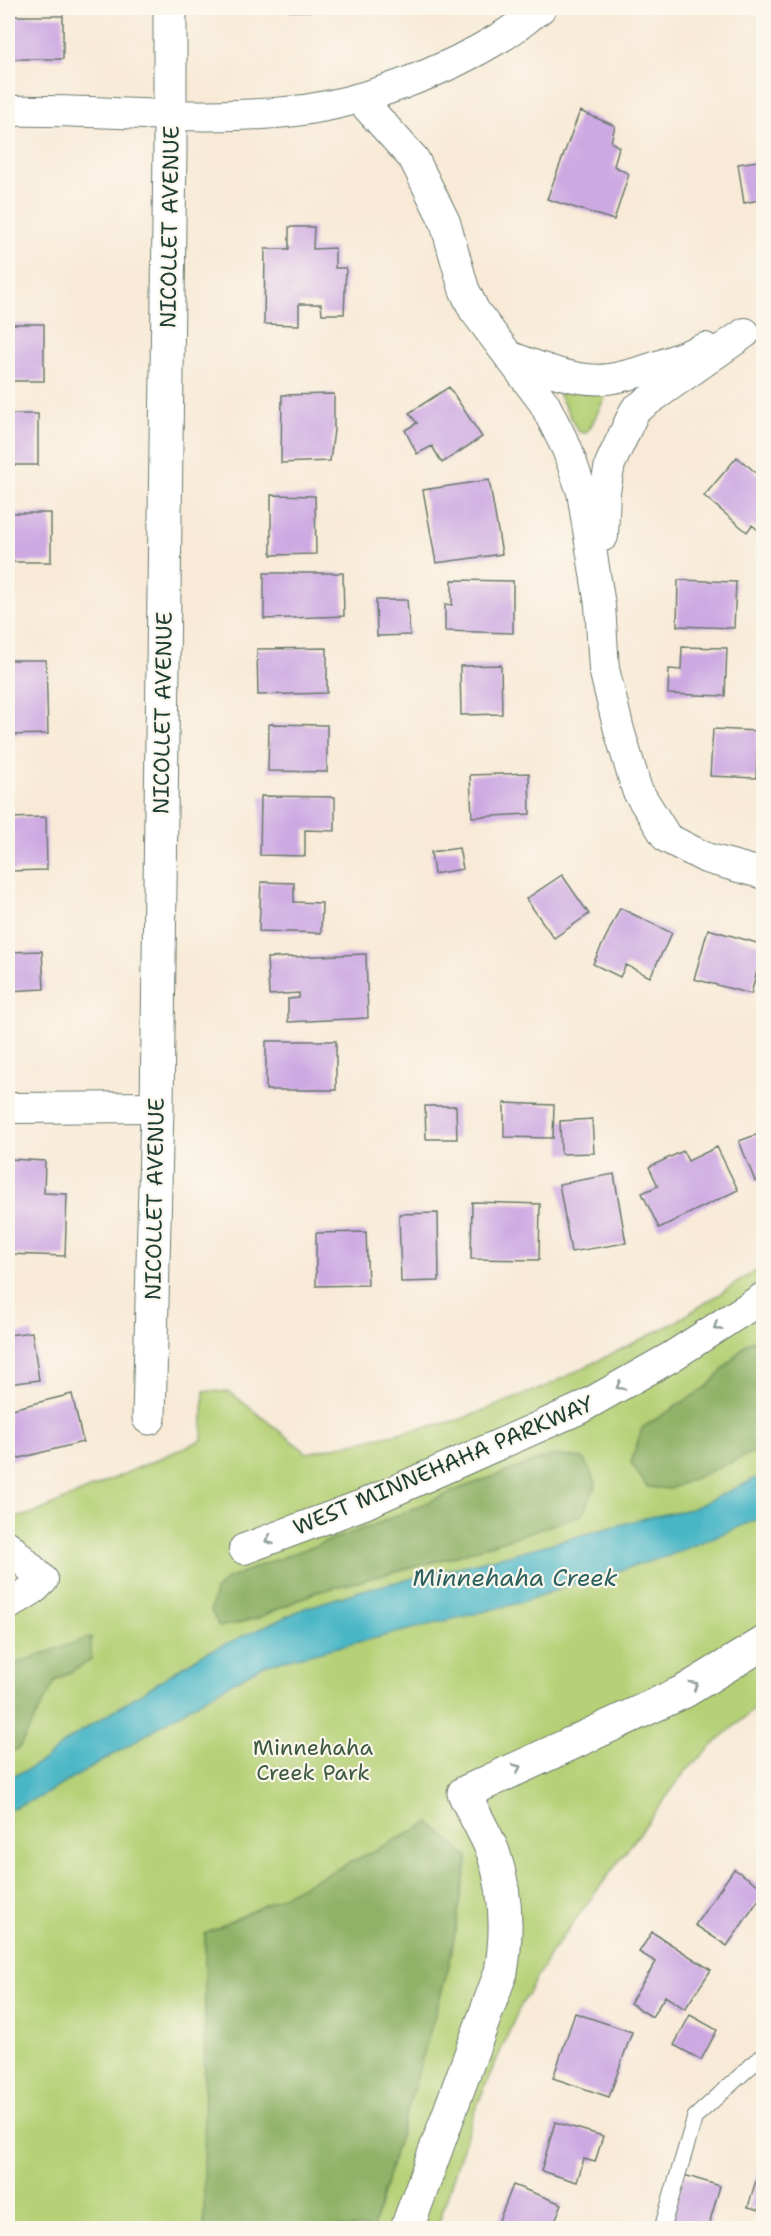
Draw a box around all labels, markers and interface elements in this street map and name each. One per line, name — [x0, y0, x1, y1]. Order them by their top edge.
street label: NICOLLET AVENUE — [153, 125, 186, 329]
street label: NICOLLET AVENUE — [146, 611, 179, 815]
street label: NICOLLET AVENUE — [138, 1097, 171, 1301]
one-way arrow — [713, 1320, 724, 1331]
one-way arrow — [616, 1378, 626, 1390]
street label: WEST MINNEHAHA PARKWAY — [289, 1389, 598, 1542]
one-way arrow — [264, 1532, 275, 1545]
water label: Minnehaha Creek — [412, 1562, 618, 1594]
one-way arrow — [688, 1681, 698, 1693]
park label: Minnehaha Creek Park — [253, 1733, 373, 1787]
one-way arrow — [511, 1764, 522, 1776]

